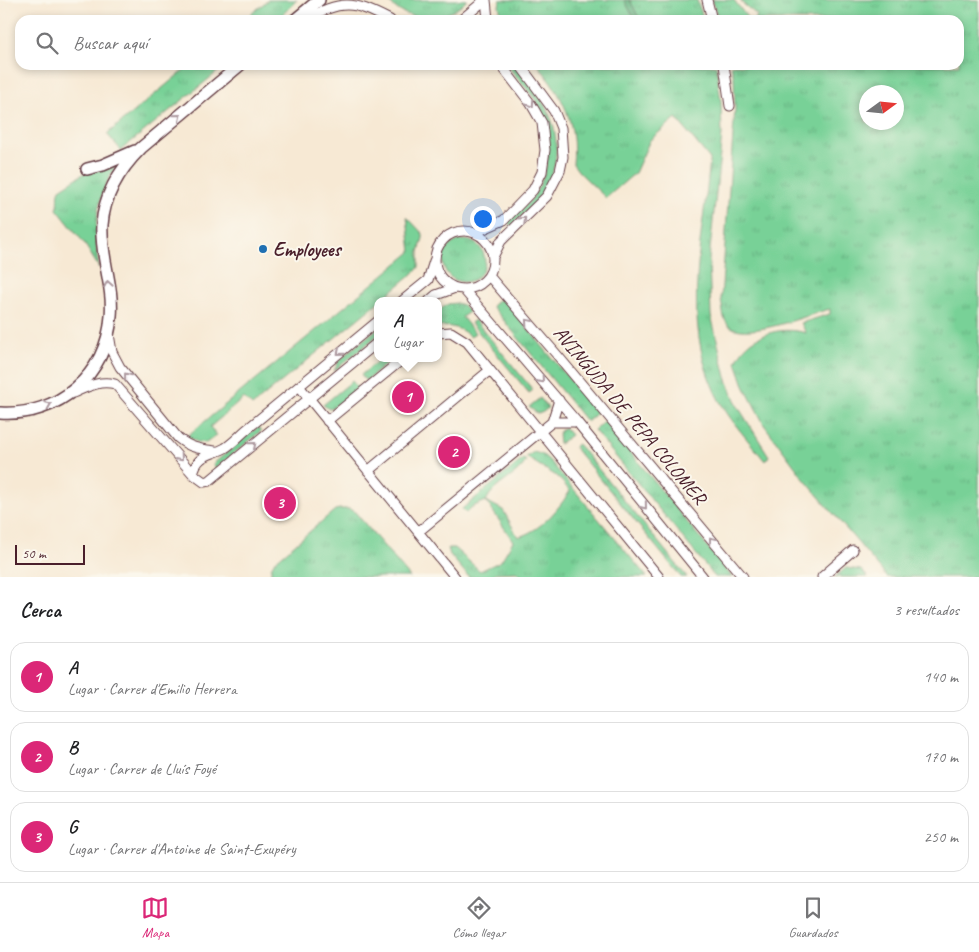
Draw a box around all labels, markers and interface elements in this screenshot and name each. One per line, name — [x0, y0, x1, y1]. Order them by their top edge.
search box — [15, 15, 964, 70]
icon: search — [33, 29, 61, 57]
text: Buscar aquí — [73, 31, 147, 55]
north arrow — [859, 85, 904, 130]
one-way arrow — [524, 98, 534, 107]
one-way arrow — [172, 114, 181, 122]
your location — [470, 206, 496, 232]
one-way arrow — [517, 217, 526, 226]
place label: Employees — [273, 237, 342, 262]
marker: Employees — [257, 243, 269, 255]
one-way arrow — [104, 279, 114, 288]
popup — [374, 297, 442, 362]
text: A — [393, 308, 403, 332]
one-way arrow — [525, 318, 534, 327]
street label: AVINGUDA DE PEPA COLOMER — [548, 321, 713, 511]
text: Lugar — [393, 332, 423, 352]
one-way arrow — [337, 346, 346, 355]
one-way arrow — [124, 373, 133, 382]
one-way arrow — [535, 374, 544, 383]
pin: 1 — [392, 378, 424, 416]
one-way arrow — [44, 401, 52, 411]
pin: 2 — [438, 433, 470, 471]
one-way arrow — [247, 441, 256, 450]
one-way arrow — [174, 453, 183, 462]
pin: 3 — [264, 484, 296, 522]
one-way arrow — [639, 500, 648, 509]
one-way arrow — [709, 536, 718, 545]
scale bar — [15, 542, 85, 565]
text: 50 m — [22, 545, 46, 562]
text: Cerca — [20, 597, 61, 623]
text: 3 resultados — [894, 600, 959, 620]
text: A — [68, 655, 78, 679]
text: 1 — [33, 667, 41, 687]
text: 140 m — [924, 667, 958, 687]
text: Lugar · Carrer d'Emilio Herrera — [68, 679, 237, 699]
text: B — [68, 735, 78, 759]
text: 2 — [33, 747, 41, 767]
text: 170 m — [924, 747, 958, 767]
text: Lugar · Carrer de Lluís Foyé — [68, 759, 216, 779]
text: G — [68, 815, 77, 839]
text: 3 — [33, 827, 41, 847]
text: 250 m — [924, 827, 958, 847]
text: Lugar · Carrer d'Antoine de Saint-Exupéry — [68, 839, 296, 859]
tab: Mapa — [141, 894, 169, 941]
tab: Cómo llegar — [452, 894, 505, 941]
tab: Guardados — [788, 894, 838, 941]

